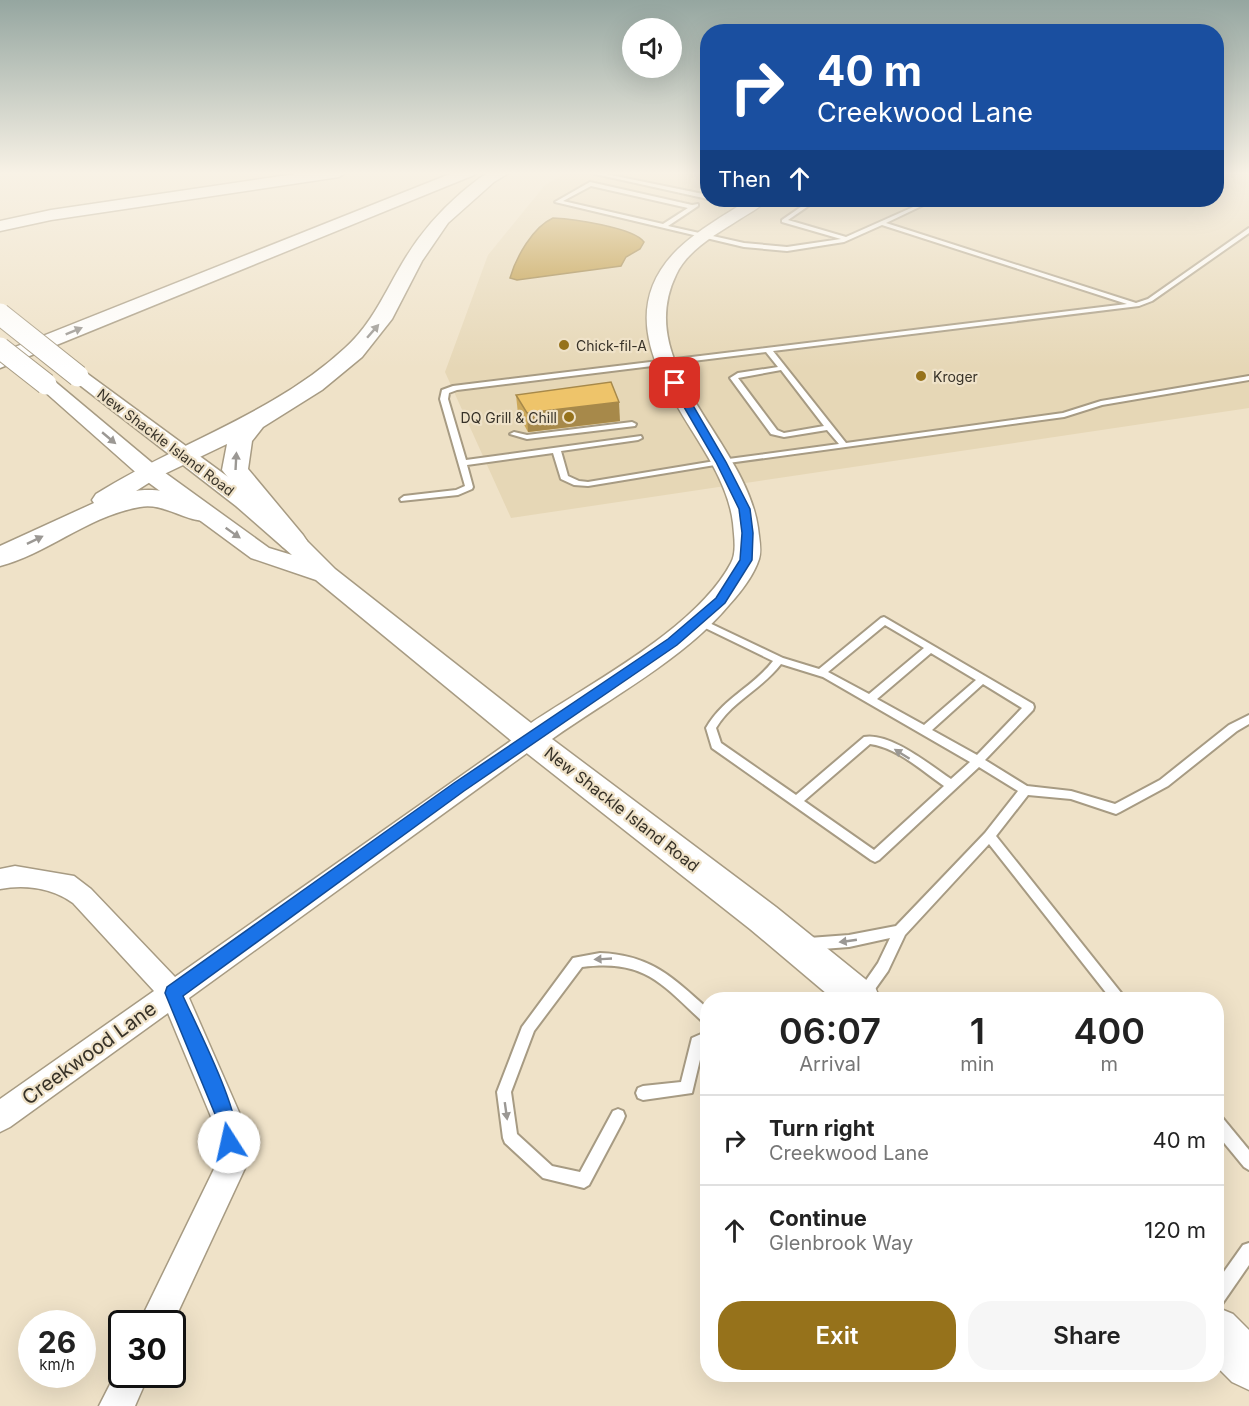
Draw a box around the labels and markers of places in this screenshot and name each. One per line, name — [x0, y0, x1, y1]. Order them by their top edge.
place label: Chick-fil-A — [576, 337, 647, 354]
marker: Chick-fil-A — [557, 338, 571, 352]
pin — [649, 357, 700, 408]
place label: Kroger — [933, 368, 978, 385]
marker: Kroger — [914, 369, 928, 383]
place label: DQ Grill & Chill — [461, 409, 557, 426]
marker: DQ Grill & Chill — [562, 410, 576, 424]

